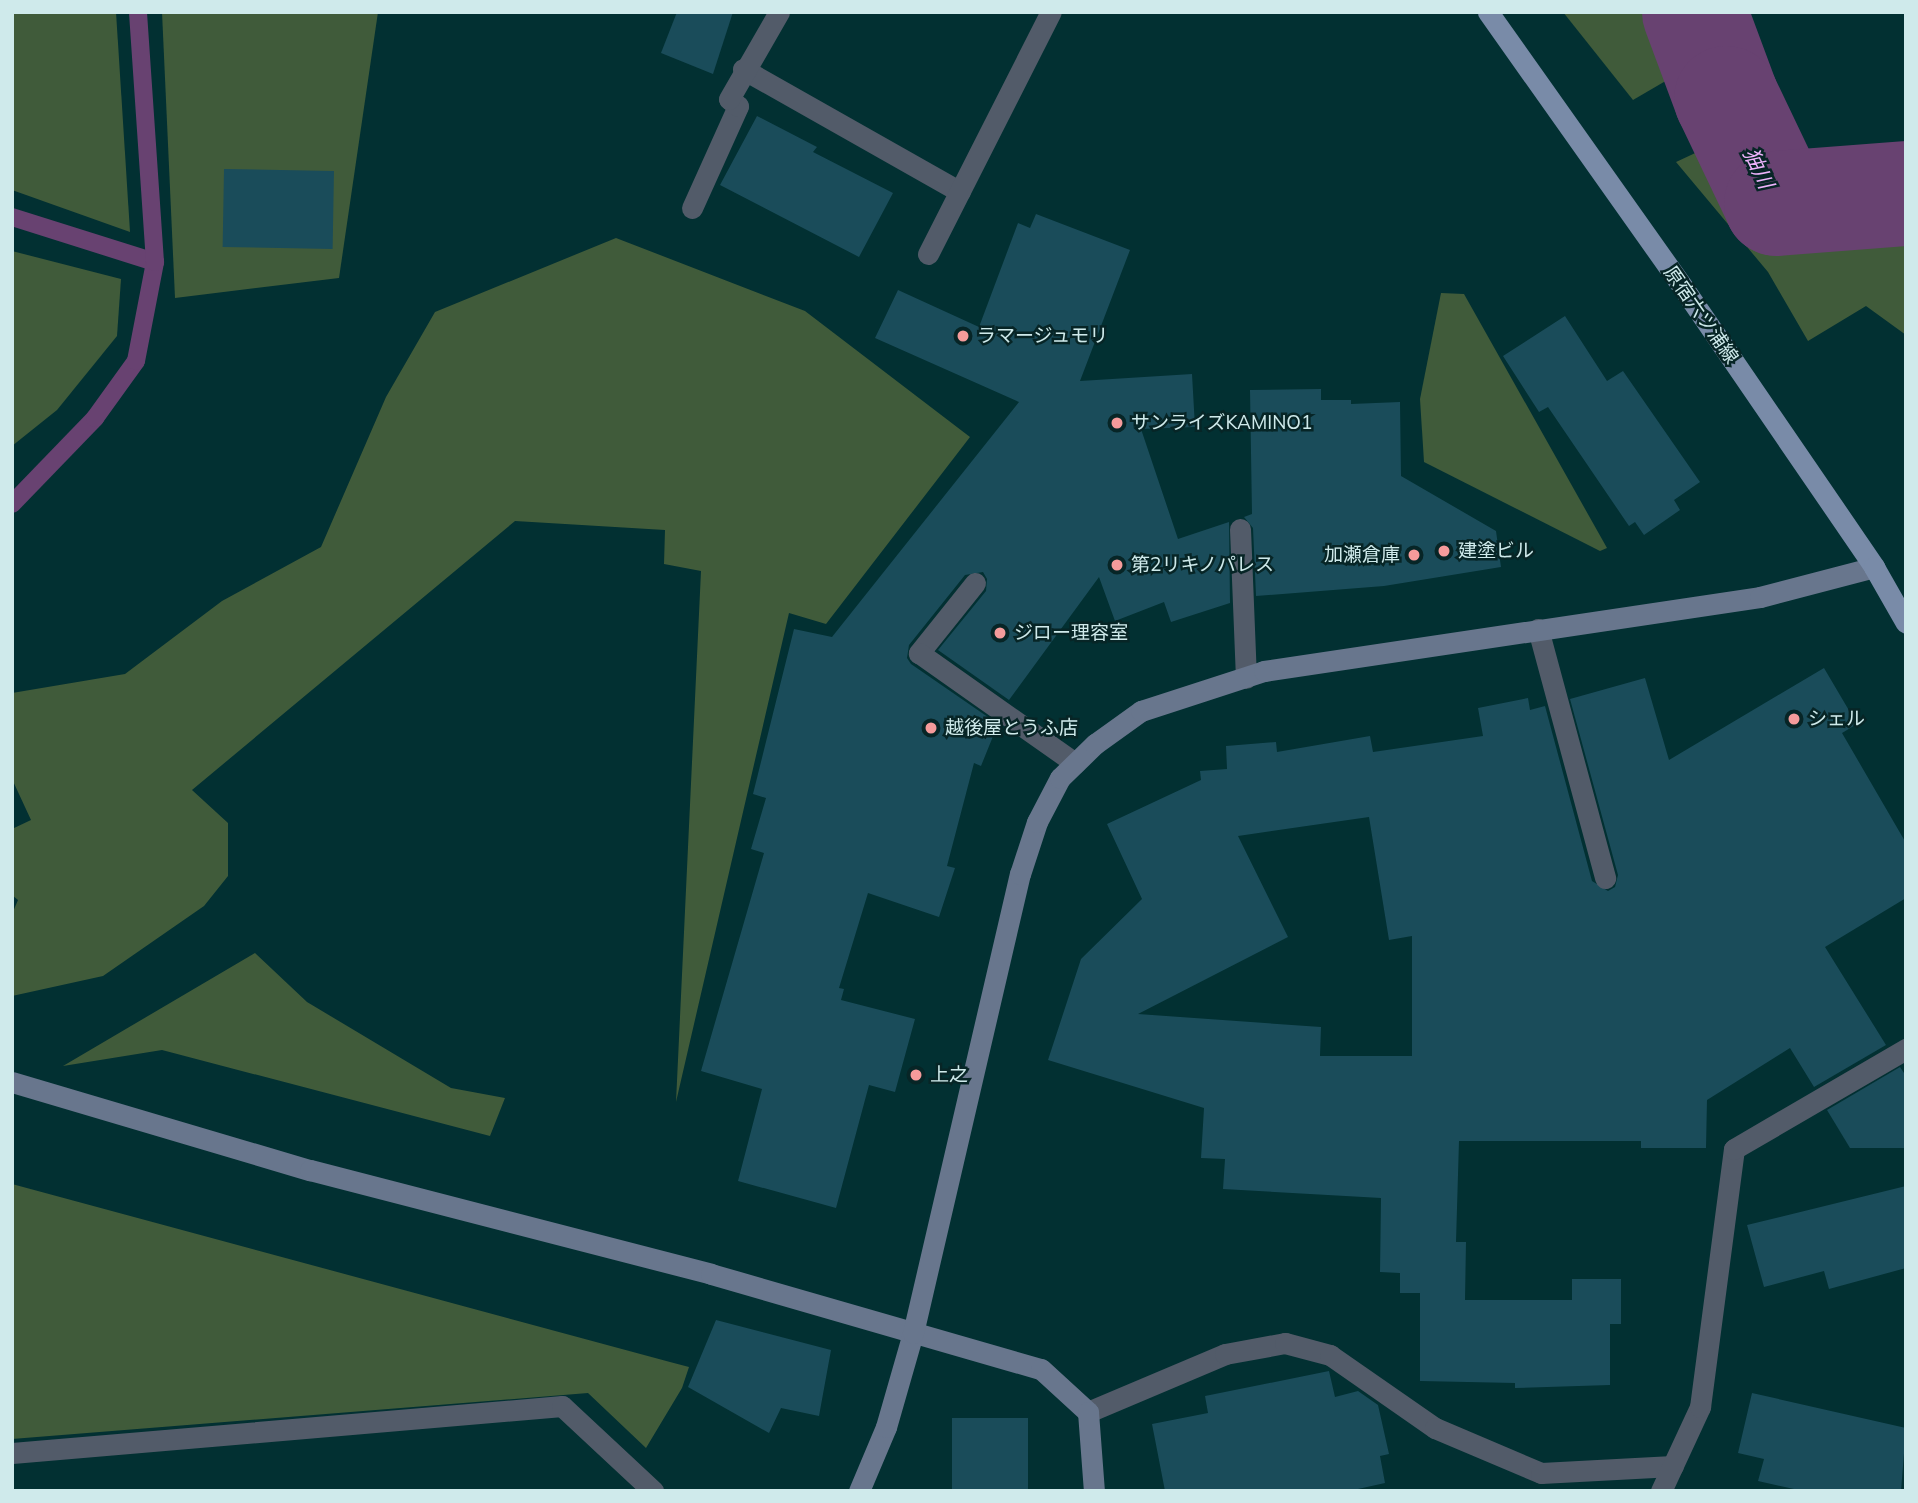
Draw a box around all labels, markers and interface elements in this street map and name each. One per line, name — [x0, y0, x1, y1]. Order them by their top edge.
water label: 㹨川 — [1738, 144, 1780, 192]
street label: 原宿六ツ浦線 — [1659, 262, 1743, 368]
place label: ラマージュモリ — [977, 325, 1110, 347]
marker: ラマージュモリ — [955, 328, 971, 344]
place label: サンライズKAMINO1 — [1131, 412, 1313, 434]
marker: サンライズKAMINO1 — [1109, 415, 1125, 431]
place label: 建塗ビル — [1458, 540, 1534, 562]
marker: 建塗ビル — [1436, 543, 1452, 559]
place label: 加瀬倉庫 — [1324, 544, 1400, 566]
marker: 加瀬倉庫 — [1406, 547, 1422, 563]
place label: 第2リキノパレス — [1131, 554, 1275, 576]
marker: 第2リキノパレス — [1109, 557, 1125, 573]
place label: ジロー理容室 — [1014, 622, 1128, 644]
marker: ジロー理容室 — [992, 625, 1008, 641]
place label: シェル — [1808, 708, 1865, 730]
marker: シェル — [1786, 711, 1802, 727]
place label: 越後屋とうふ店 — [945, 717, 1078, 739]
marker: 越後屋とうふ店 — [923, 720, 939, 736]
place label: 上之 — [930, 1064, 968, 1086]
marker: 上之 — [908, 1067, 924, 1083]

